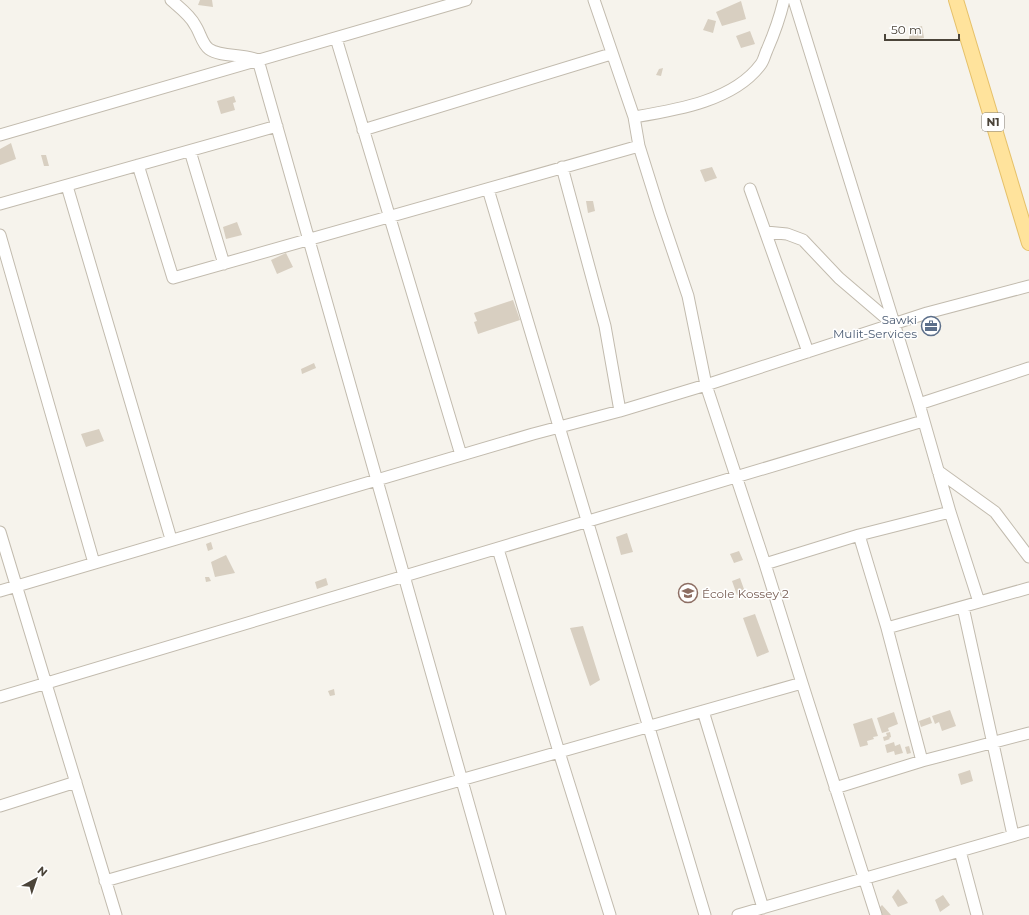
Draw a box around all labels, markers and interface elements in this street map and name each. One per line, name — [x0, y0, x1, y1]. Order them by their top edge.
scale bar — [885, 16, 959, 42]
text: 50 m — [891, 22, 922, 37]
road number: N1 — [982, 113, 1004, 131]
place label: Sawki Mulit-Services — [833, 312, 917, 341]
office icon: Sawki Mulit-Services — [920, 315, 942, 337]
school or university icon: École Kossey 2 — [677, 582, 699, 604]
place label: École Kossey 2 — [702, 586, 789, 601]
north arrow — [16, 859, 56, 899]
text: N — [35, 863, 50, 880]

